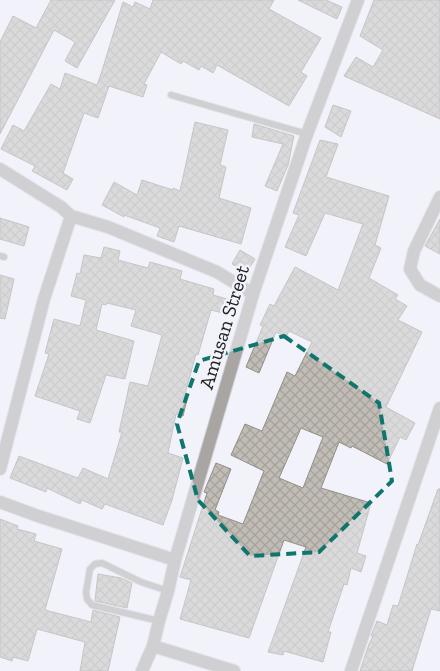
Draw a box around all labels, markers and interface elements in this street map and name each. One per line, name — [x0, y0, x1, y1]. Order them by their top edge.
street label: Amusan Street — [194, 261, 254, 392]

